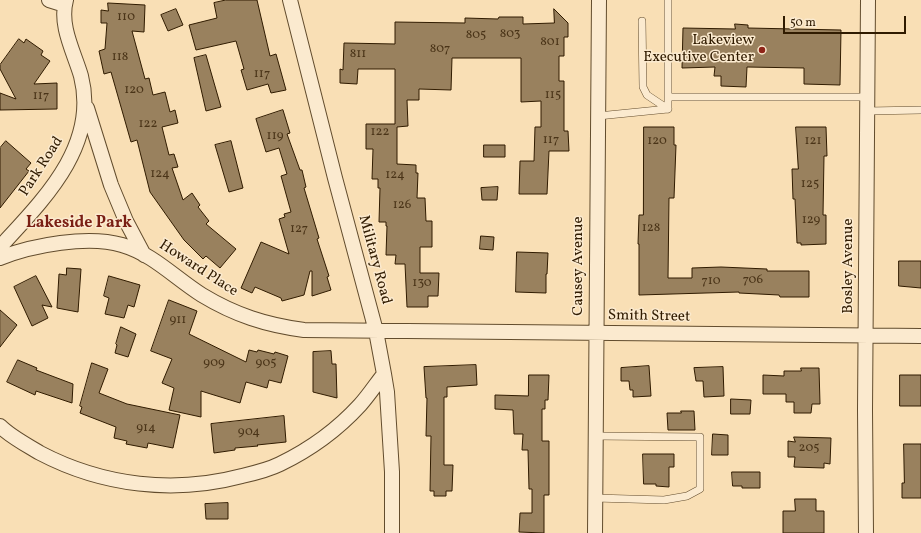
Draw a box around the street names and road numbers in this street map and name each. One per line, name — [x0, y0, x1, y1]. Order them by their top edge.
street label: Park Road — [16, 134, 68, 200]
street label: Military Road — [353, 213, 395, 307]
street label: Causey Avenue — [570, 216, 588, 316]
street label: Bosley Avenue — [840, 218, 858, 314]
street label: Howard Place — [155, 237, 241, 301]
street label: Smith Street — [608, 307, 690, 327]

